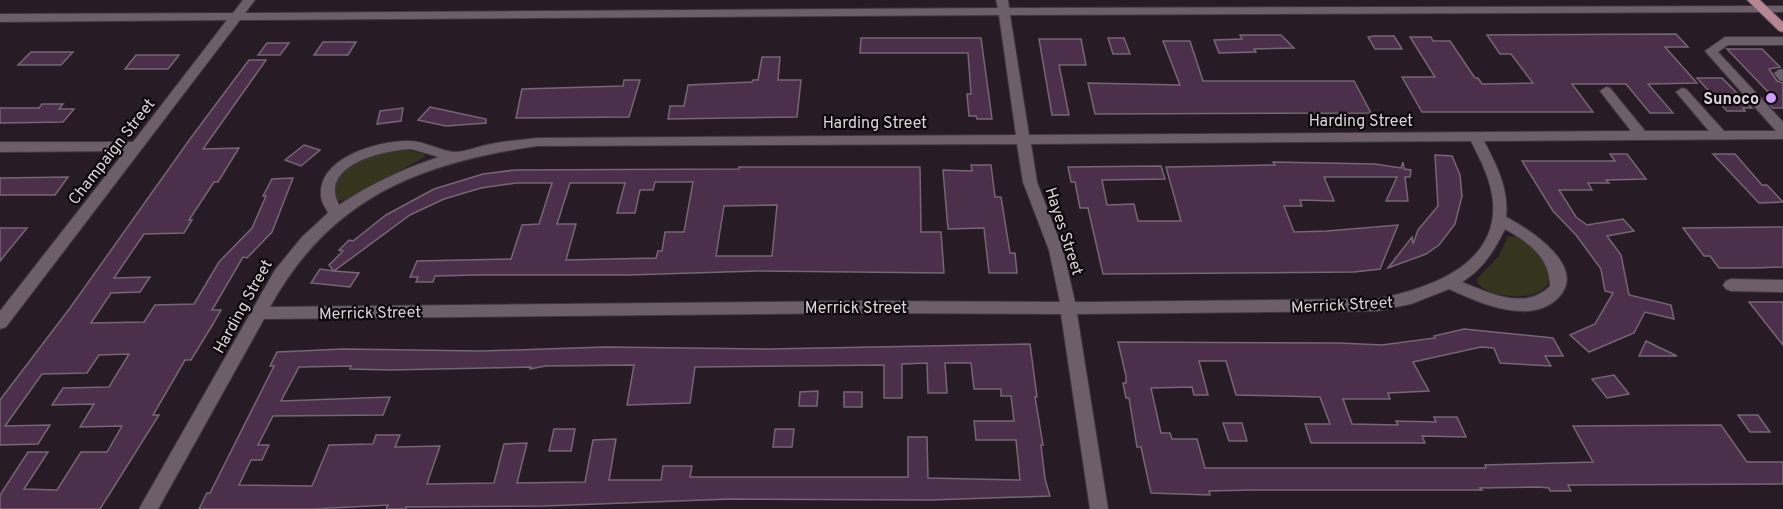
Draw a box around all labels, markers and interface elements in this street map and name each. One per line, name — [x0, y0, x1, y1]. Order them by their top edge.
place label: Sunoco — [1703, 90, 1759, 110]
marker: Sunoco — [1764, 91, 1778, 105]
street label: Champaign Street — [65, 95, 160, 209]
street label: Harding Street — [1309, 112, 1413, 132]
street label: Harding Street — [823, 114, 927, 134]
street label: Hayes Street — [1039, 185, 1087, 278]
street label: Harding Street — [210, 257, 278, 357]
street label: Merrick Street — [1290, 293, 1394, 319]
street label: Merrick Street — [805, 299, 907, 319]
street label: Merrick Street — [319, 303, 421, 325]

